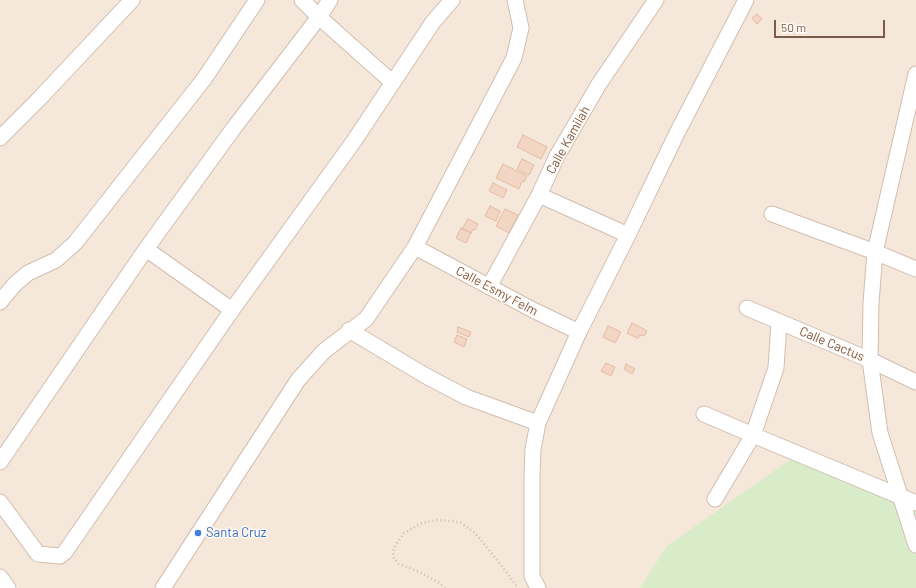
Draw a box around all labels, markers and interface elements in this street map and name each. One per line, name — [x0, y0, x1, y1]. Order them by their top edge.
scale bar — [776, 12, 887, 38]
text: 50 m — [781, 20, 806, 34]
street label: Calle Kamilah — [543, 103, 593, 177]
street label: Calle Esmy Felm — [453, 263, 541, 319]
street label: Calle Cactus — [797, 323, 867, 365]
place label: Santa Cruz — [206, 525, 267, 541]
marker: Santa Cruz — [193, 528, 203, 538]

